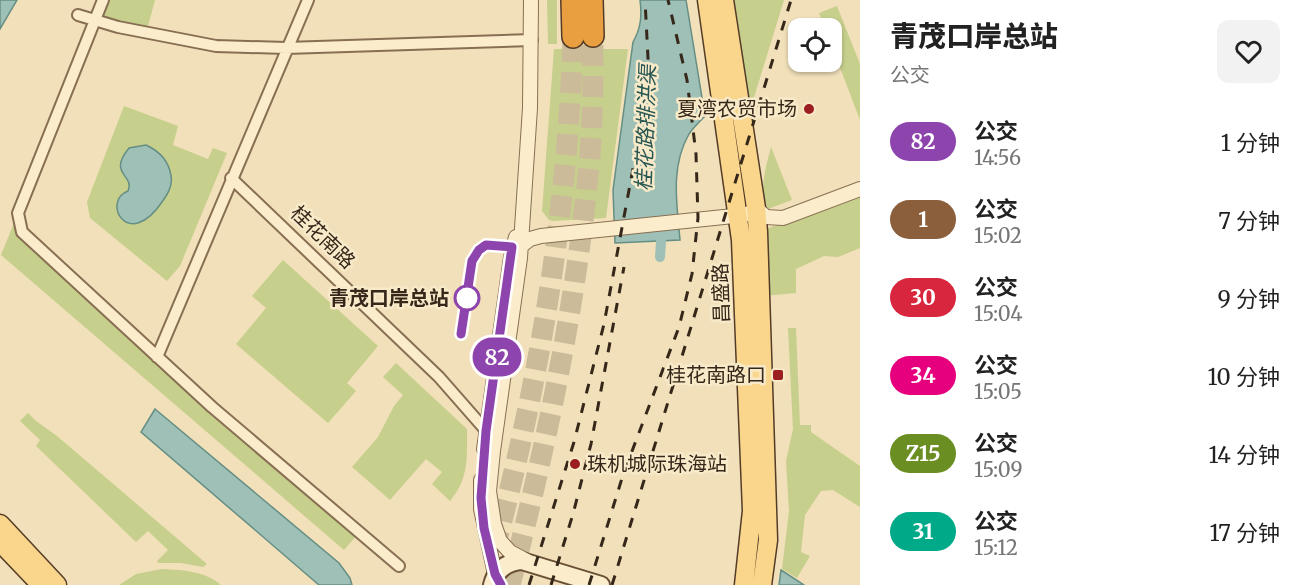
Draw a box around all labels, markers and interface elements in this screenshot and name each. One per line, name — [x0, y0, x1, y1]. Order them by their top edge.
map controls — [788, 18, 842, 72]
button: locate — [788, 18, 842, 72]
text: 青茂口岸总站 — [890, 18, 1058, 54]
button: heart — [1217, 20, 1280, 83]
water label: 桂花路排洪渠 — [630, 62, 661, 191]
text: 公交 — [890, 62, 930, 87]
place label: 夏湾农贸市场 — [677, 96, 797, 121]
marker: 夏湾农贸市场 — [802, 102, 816, 116]
text: 公交 — [974, 117, 1018, 145]
text: 82 — [911, 128, 935, 155]
text: 1 分钟 — [1221, 129, 1280, 157]
text: 14:56 — [974, 145, 1021, 170]
text: 公交 — [974, 195, 1018, 223]
street label: 桂花南路 — [286, 200, 361, 273]
text: 1 — [918, 206, 928, 233]
text: 7 分钟 — [1218, 207, 1280, 235]
text: 15:02 — [974, 223, 1022, 248]
street label: 昌盛路 — [707, 263, 734, 323]
text: 公交 — [974, 273, 1018, 301]
text: 30 — [910, 284, 936, 311]
place label: 青茂口岸总站 — [329, 285, 449, 310]
marker: 青茂口岸总站 — [454, 285, 480, 311]
text: 9 分钟 — [1217, 285, 1280, 313]
text: 15:04 — [974, 301, 1023, 326]
line badge: 82 — [470, 338, 524, 376]
text: 82 — [485, 344, 509, 371]
text: 公交 — [974, 351, 1018, 379]
place label: 桂花南路口 — [666, 362, 766, 387]
text: 34 — [910, 362, 936, 389]
text: 10 分钟 — [1208, 363, 1280, 391]
marker: 桂花南路口 — [771, 368, 785, 382]
text: 15:05 — [974, 379, 1022, 404]
text: 公交 — [974, 429, 1018, 457]
text: Z15 — [905, 440, 941, 467]
text: 14 分钟 — [1209, 441, 1280, 469]
place label: 珠机城际珠海站 — [587, 451, 727, 476]
marker: 珠机城际珠海站 — [568, 457, 582, 471]
text: 15:09 — [974, 457, 1023, 482]
text: 公交 — [974, 507, 1018, 535]
text: 31 — [913, 518, 933, 545]
text: 17 分钟 — [1210, 519, 1280, 547]
text: 15:12 — [974, 535, 1018, 560]

